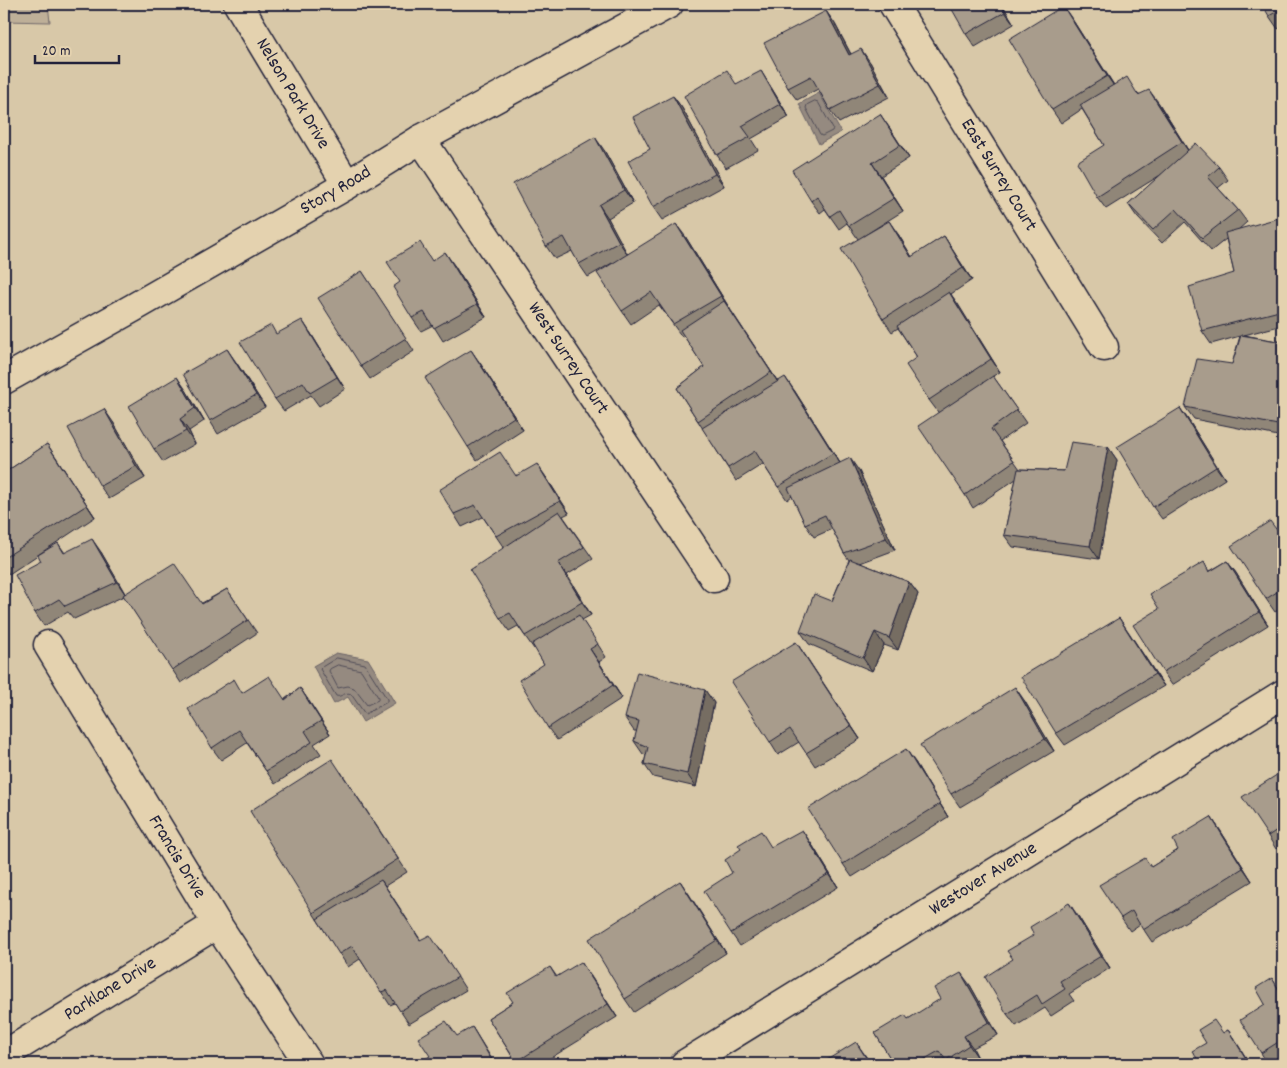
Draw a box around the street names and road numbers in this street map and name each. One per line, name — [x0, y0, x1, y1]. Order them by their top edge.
street label: Nelson Park Drive — [248, 33, 336, 155]
street label: East Surrey Court — [953, 114, 1043, 237]
street label: Story Road — [295, 159, 377, 223]
street label: West Surrey Court — [520, 297, 615, 420]
street label: Francis Drive — [141, 810, 212, 904]
street label: Westover Avenue — [924, 836, 1043, 923]
street label: Parklane Drive — [59, 951, 162, 1028]

